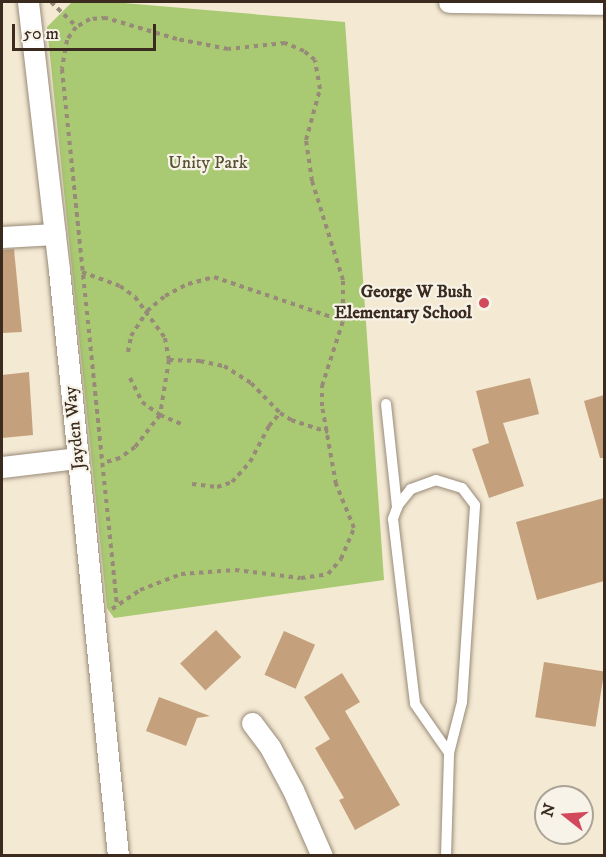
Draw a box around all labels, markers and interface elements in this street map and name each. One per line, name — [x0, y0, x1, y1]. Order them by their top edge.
scale bar — [15, 12, 159, 50]
text: 50 m — [23, 23, 59, 45]
park label: Unity Park — [168, 152, 248, 174]
place label: George W Bush Elementary School — [334, 282, 472, 324]
marker: George W Bush Elementary School — [477, 296, 491, 310]
street label: Jayden Way — [60, 385, 90, 471]
north arrow — [534, 785, 594, 845]
text: N — [537, 801, 560, 820]

